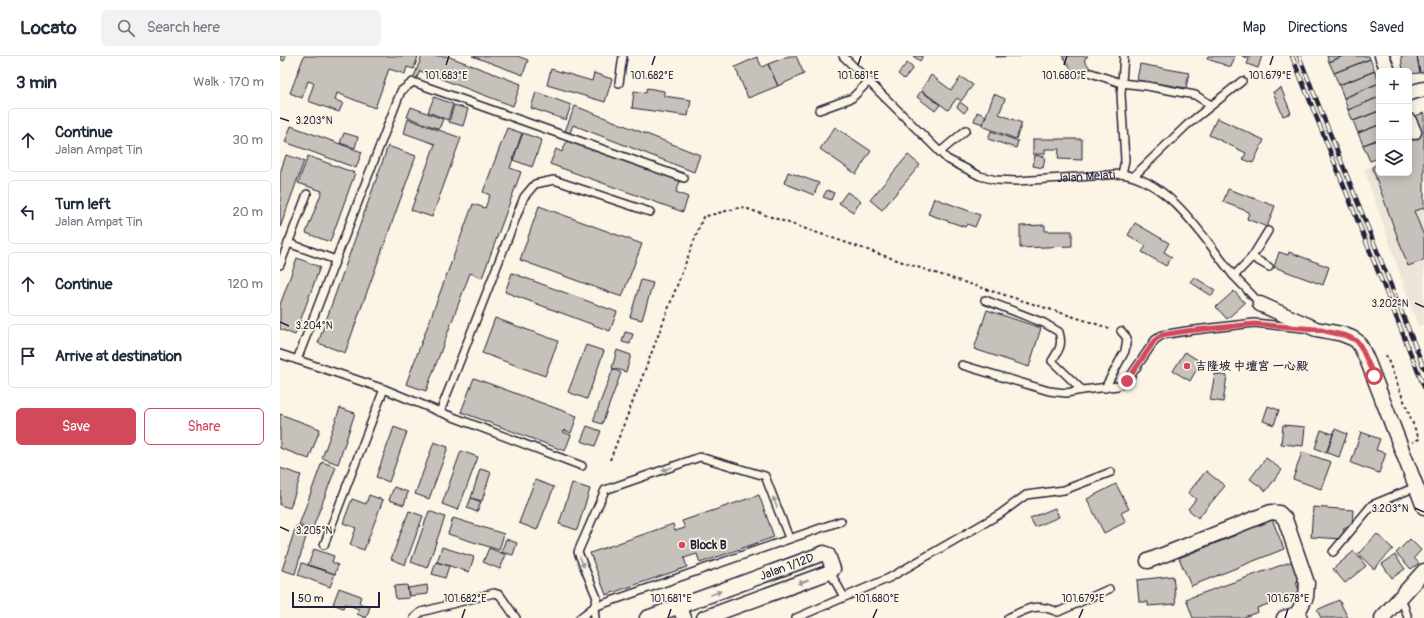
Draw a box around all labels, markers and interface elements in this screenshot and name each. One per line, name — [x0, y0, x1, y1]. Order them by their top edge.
search box — [101, 10, 381, 46]
text: Locato — [20, 16, 77, 40]
icon: search — [115, 17, 137, 39]
text: Search here — [147, 18, 220, 37]
text: Map — [1243, 19, 1266, 36]
text: Directions — [1288, 19, 1347, 36]
text: Saved — [1369, 19, 1404, 36]
map controls — [1376, 68, 1412, 176]
button: + — [1376, 68, 1412, 104]
text: 101.683°E — [425, 70, 467, 82]
text: 101.682°E — [631, 70, 673, 82]
text: 101.681°E — [837, 70, 879, 82]
text: 101.680°E — [1042, 70, 1086, 82]
text: 101.679°E — [1249, 70, 1291, 82]
text: 3 min — [16, 72, 57, 93]
text: Walk · 170 m — [193, 74, 264, 90]
button: − — [1376, 104, 1412, 140]
text: 3.203°N — [296, 115, 333, 127]
text: Continue — [55, 123, 113, 142]
icon: ahead — [17, 129, 39, 151]
text: 30 m — [233, 132, 263, 148]
button: layers — [1376, 140, 1412, 176]
text: Jalan Ampat Tin — [55, 142, 143, 158]
street label: Jalan Melati — [1056, 167, 1116, 186]
text: Turn left — [55, 195, 111, 214]
icon: left — [17, 201, 39, 223]
text: 20 m — [232, 204, 263, 220]
text: Jalan Ampat Tin — [55, 214, 143, 230]
icon: ahead — [17, 273, 39, 295]
text: Continue — [55, 275, 113, 294]
text: 120 m — [227, 276, 263, 292]
text: 3.202°N — [1372, 298, 1409, 310]
text: 3.204°N — [295, 320, 333, 332]
icon: arrive — [17, 345, 39, 367]
text: Arrive at destination — [55, 347, 182, 366]
place label: 吉隆坡 中壇宮 一心殿 — [1195, 359, 1308, 374]
marker: 吉隆坡 中壇宮 一心殿 — [1182, 361, 1192, 371]
route start — [1365, 367, 1383, 385]
route end — [1118, 372, 1136, 390]
button: Save — [16, 408, 136, 445]
button: Share — [144, 408, 264, 445]
one-way arrow — [661, 466, 673, 472]
one-way arrow — [772, 495, 778, 507]
text: 3.203°N — [1372, 503, 1409, 515]
text: 3.205°N — [296, 525, 333, 537]
place label: Block B — [690, 538, 727, 553]
marker: Block B — [677, 540, 687, 550]
street label: Jalan 1/12D — [758, 550, 817, 584]
one-way arrow — [579, 556, 585, 567]
one-way arrow — [796, 580, 808, 586]
one-way arrow — [710, 589, 722, 595]
scale bar — [292, 590, 380, 609]
text: 50 m — [298, 592, 324, 605]
text: 101.682°E — [444, 593, 486, 605]
text: 101.681°E — [650, 593, 692, 605]
text: 101.680°E — [855, 593, 899, 605]
text: 101.679°E — [1062, 593, 1104, 605]
text: 101.678°E — [1267, 593, 1309, 605]

